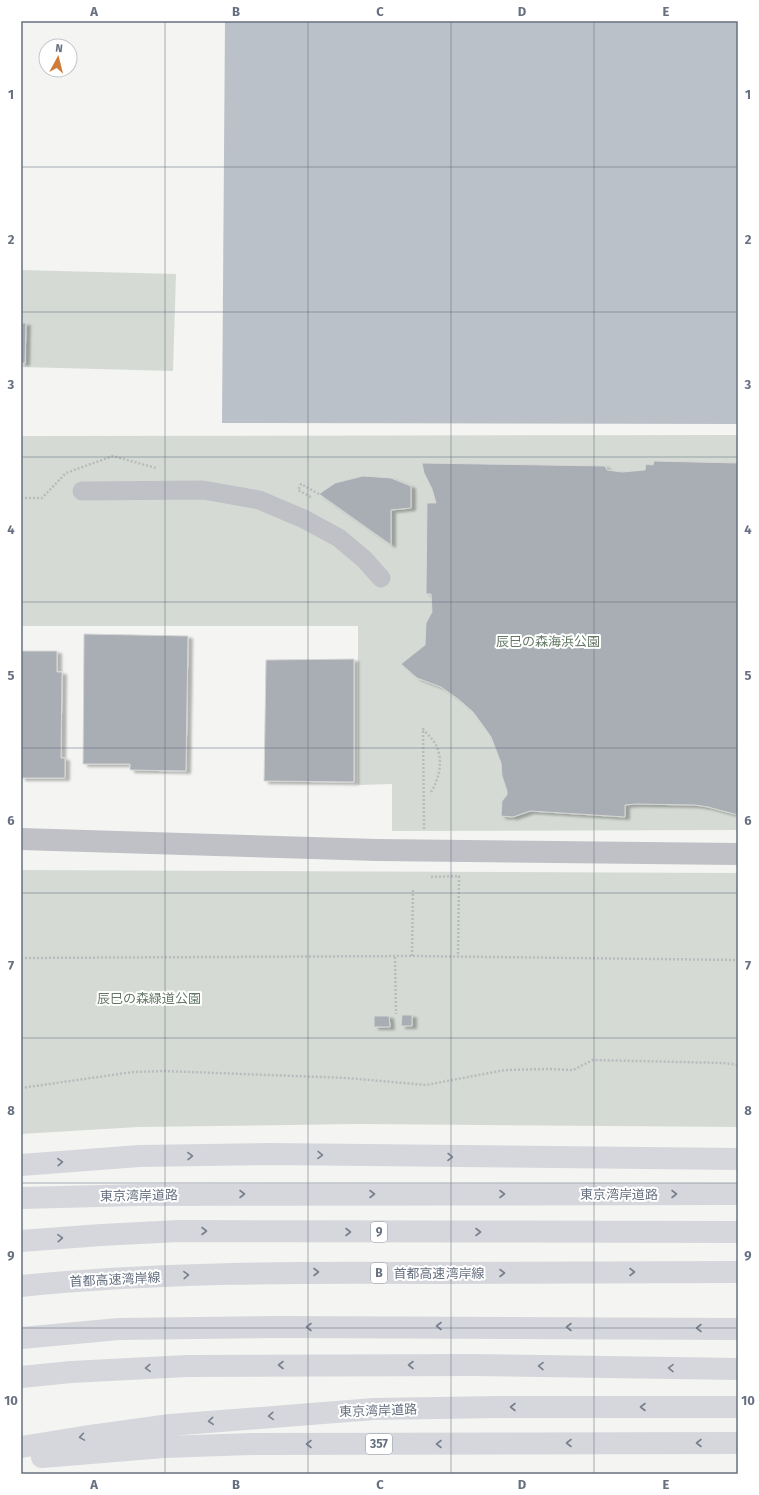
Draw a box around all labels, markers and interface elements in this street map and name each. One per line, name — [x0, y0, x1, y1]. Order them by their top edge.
text: A — [89, 4, 98, 19]
text: B — [232, 4, 240, 19]
text: C — [376, 4, 384, 19]
text: D — [518, 4, 527, 19]
text: E — [663, 4, 670, 19]
north arrow — [38, 38, 78, 78]
text: N — [55, 42, 64, 55]
text: 1 — [8, 87, 14, 102]
text: 1 — [745, 87, 751, 102]
text: 2 — [8, 232, 15, 247]
text: 2 — [745, 232, 752, 247]
text: 3 — [7, 377, 15, 392]
text: 3 — [744, 377, 752, 392]
text: 4 — [7, 522, 15, 537]
text: 4 — [744, 522, 752, 537]
park label: 辰巳の森海浜公園 — [496, 634, 600, 649]
text: 5 — [8, 668, 15, 683]
text: 5 — [745, 668, 752, 683]
text: 6 — [7, 813, 15, 828]
text: 6 — [744, 813, 752, 828]
text: 7 — [8, 958, 14, 973]
text: 7 — [745, 958, 751, 973]
park label: 辰巳の森緑道公園 — [97, 991, 201, 1006]
text: 8 — [7, 1103, 15, 1118]
text: 8 — [744, 1103, 752, 1118]
one-way arrow — [317, 1151, 323, 1159]
one-way arrow — [187, 1152, 193, 1160]
one-way arrow — [447, 1153, 453, 1161]
one-way arrow — [57, 1157, 63, 1166]
street label: 東京湾岸道路 — [100, 1187, 178, 1204]
street label: 東京湾岸道路 — [580, 1187, 658, 1202]
one-way arrow — [239, 1190, 245, 1198]
one-way arrow — [369, 1190, 375, 1198]
one-way arrow — [499, 1190, 505, 1198]
one-way arrow — [671, 1190, 677, 1198]
road number: 9 — [371, 1222, 387, 1242]
one-way arrow — [201, 1227, 207, 1235]
one-way arrow — [345, 1228, 351, 1236]
one-way arrow — [475, 1228, 481, 1236]
one-way arrow — [57, 1233, 63, 1242]
text: 9 — [7, 1248, 15, 1263]
text: 9 — [744, 1248, 752, 1263]
road number: B — [371, 1263, 387, 1283]
street label: 首都高速湾岸線 — [393, 1266, 485, 1281]
one-way arrow — [313, 1268, 319, 1276]
one-way arrow — [629, 1268, 635, 1276]
one-way arrow — [499, 1269, 505, 1277]
street label: 首都高速湾岸線 — [69, 1270, 161, 1289]
one-way arrow — [183, 1271, 189, 1279]
one-way arrow — [436, 1322, 442, 1330]
one-way arrow — [306, 1323, 312, 1331]
one-way arrow — [566, 1323, 572, 1331]
one-way arrow — [696, 1324, 702, 1332]
one-way arrow — [278, 1361, 284, 1369]
one-way arrow — [408, 1361, 414, 1369]
one-way arrow — [538, 1362, 544, 1370]
one-way arrow — [145, 1363, 151, 1372]
one-way arrow — [668, 1364, 674, 1372]
text: 10 — [4, 1393, 18, 1408]
text: 10 — [741, 1393, 755, 1408]
street label: 東京湾岸道路 — [339, 1402, 417, 1419]
one-way arrow — [510, 1403, 516, 1411]
one-way arrow — [640, 1403, 646, 1411]
one-way arrow — [268, 1412, 274, 1421]
one-way arrow — [208, 1416, 214, 1425]
one-way arrow — [79, 1432, 85, 1441]
road number: 357 — [366, 1434, 392, 1454]
one-way arrow — [566, 1439, 572, 1447]
one-way arrow — [696, 1439, 702, 1447]
one-way arrow — [306, 1440, 312, 1448]
one-way arrow — [436, 1440, 442, 1448]
text: A — [89, 1477, 98, 1492]
text: B — [232, 1477, 240, 1492]
text: C — [376, 1477, 384, 1492]
text: D — [518, 1477, 527, 1492]
text: E — [663, 1477, 670, 1492]

